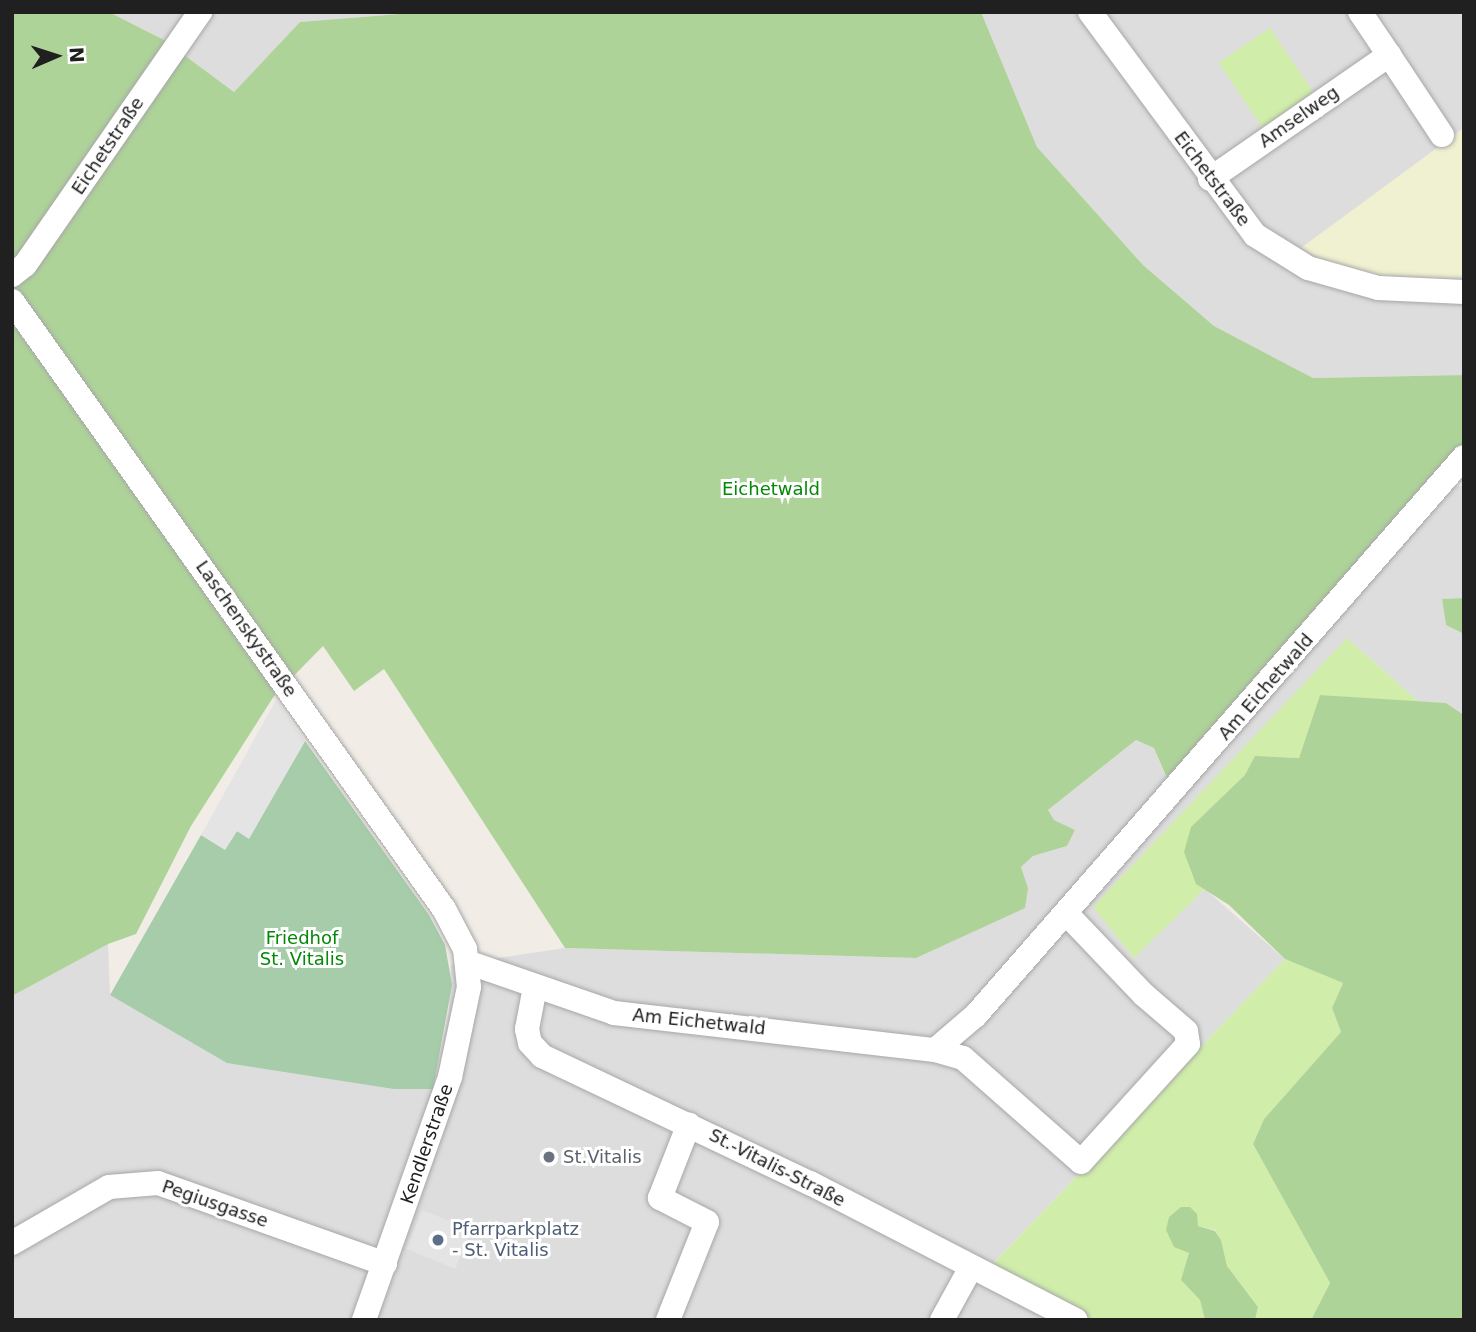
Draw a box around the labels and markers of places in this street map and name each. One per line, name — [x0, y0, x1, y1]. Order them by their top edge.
place label: St.Vitalis — [563, 1146, 642, 1168]
marker: St.Vitalis — [541, 1149, 557, 1165]
place label: Pfarrparkplatz - St. Vitalis — [452, 1219, 579, 1262]
marker: Pfarrparkplatz - St. Vitalis — [430, 1232, 446, 1248]

